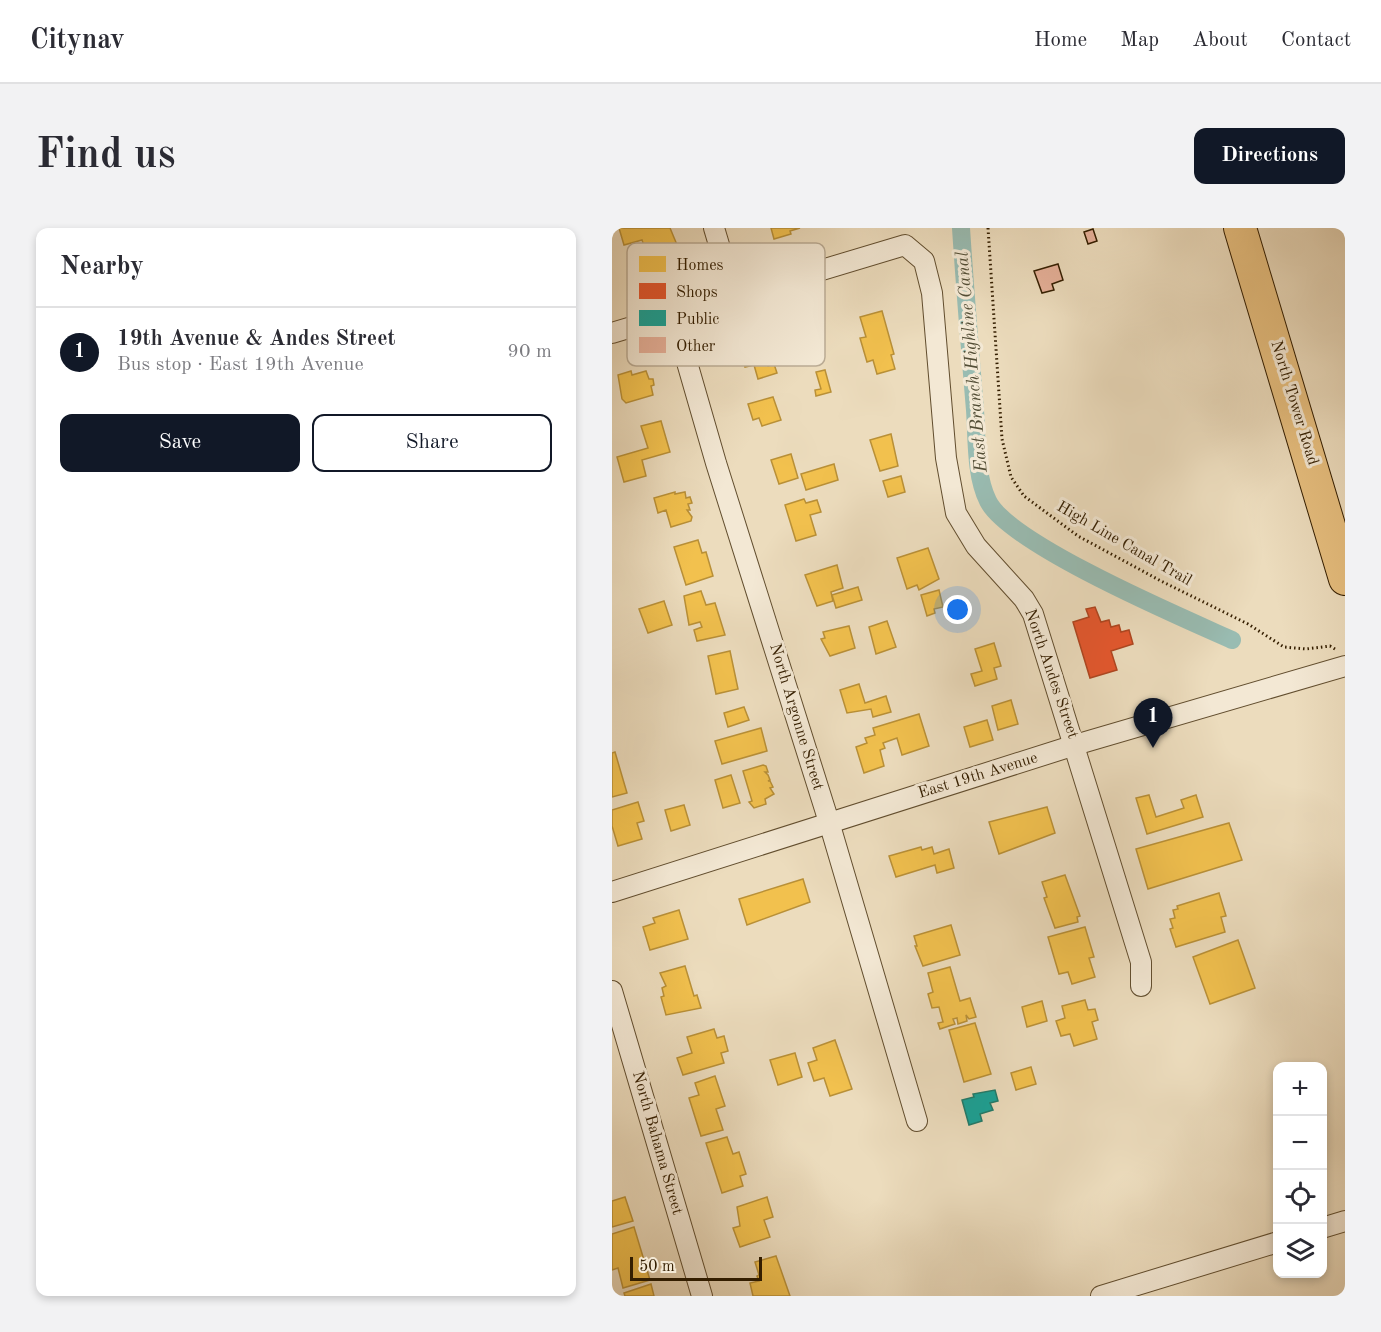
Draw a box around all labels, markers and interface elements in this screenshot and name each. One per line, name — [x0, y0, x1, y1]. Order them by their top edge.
text: Citynav — [30, 27, 125, 55]
text: Home — [1034, 30, 1087, 51]
text: Map — [1120, 30, 1159, 51]
text: About — [1192, 30, 1248, 51]
text: Contact — [1281, 30, 1351, 51]
button: Directions — [1194, 128, 1345, 184]
text: Find us — [36, 135, 175, 177]
legend — [627, 243, 825, 366]
water label: East Branch Highline Canal — [953, 250, 991, 474]
text: Nearby — [60, 254, 144, 280]
text: Homes — [676, 258, 724, 274]
text: Shops — [676, 285, 718, 301]
text: Public — [676, 312, 719, 328]
text: 19th Avenue & Andes Street — [117, 328, 396, 350]
text: Other — [676, 339, 716, 355]
street label: North Tower Road — [1267, 339, 1321, 467]
text: 1 — [74, 342, 85, 362]
text: 90 m — [507, 342, 552, 362]
text: Bus stop · East 19th Avenue — [117, 355, 364, 375]
button: Save — [60, 414, 300, 472]
button: Share — [312, 414, 552, 472]
street label: High Line Canal Trail — [1054, 499, 1194, 589]
your location — [943, 595, 972, 624]
street label: North Andes Street — [1021, 607, 1081, 741]
street label: North Argonne Street — [766, 642, 826, 793]
pin: 1 — [1134, 698, 1172, 748]
street label: East 19th Avenue — [916, 750, 1040, 802]
map controls — [1273, 1062, 1327, 1278]
button: + — [1273, 1062, 1327, 1116]
street label: North Bahama Street — [629, 1069, 685, 1217]
button: − — [1273, 1116, 1327, 1170]
button: locate — [1273, 1170, 1327, 1224]
button: layers — [1273, 1224, 1327, 1278]
scale bar — [630, 1254, 762, 1282]
text: 50 m — [639, 1259, 675, 1275]

